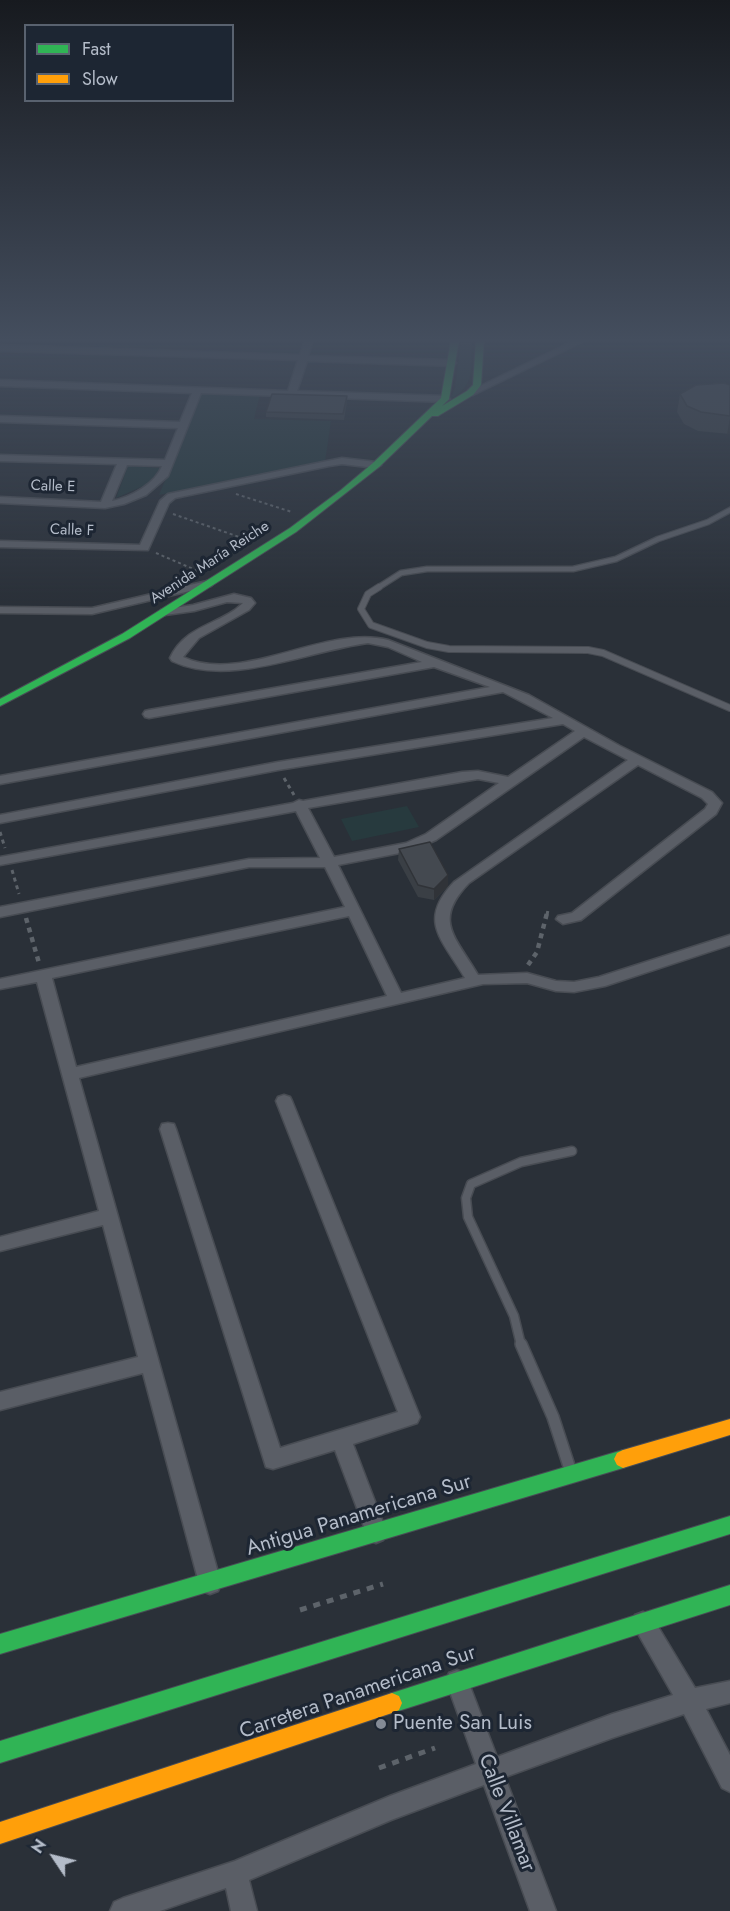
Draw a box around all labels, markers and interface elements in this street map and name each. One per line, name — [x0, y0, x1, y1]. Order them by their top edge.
legend — [24, 24, 234, 102]
text: Fast — [82, 36, 111, 62]
text: Slow — [82, 66, 118, 92]
street label: Calle E — [30, 477, 76, 497]
street label: Avenida María Reiche — [147, 518, 273, 608]
street label: Calle F — [50, 521, 94, 541]
street label: Antigua Panamericana Sur — [243, 1470, 475, 1562]
street label: Carretera Panamericana Sur — [237, 1641, 479, 1745]
place label: Puente San Luis — [393, 1711, 532, 1737]
marker: Puente San Luis — [374, 1717, 388, 1731]
street label: Calle Villamar — [472, 1751, 540, 1875]
north arrow — [24, 1827, 84, 1887]
text: N — [26, 1835, 52, 1858]

